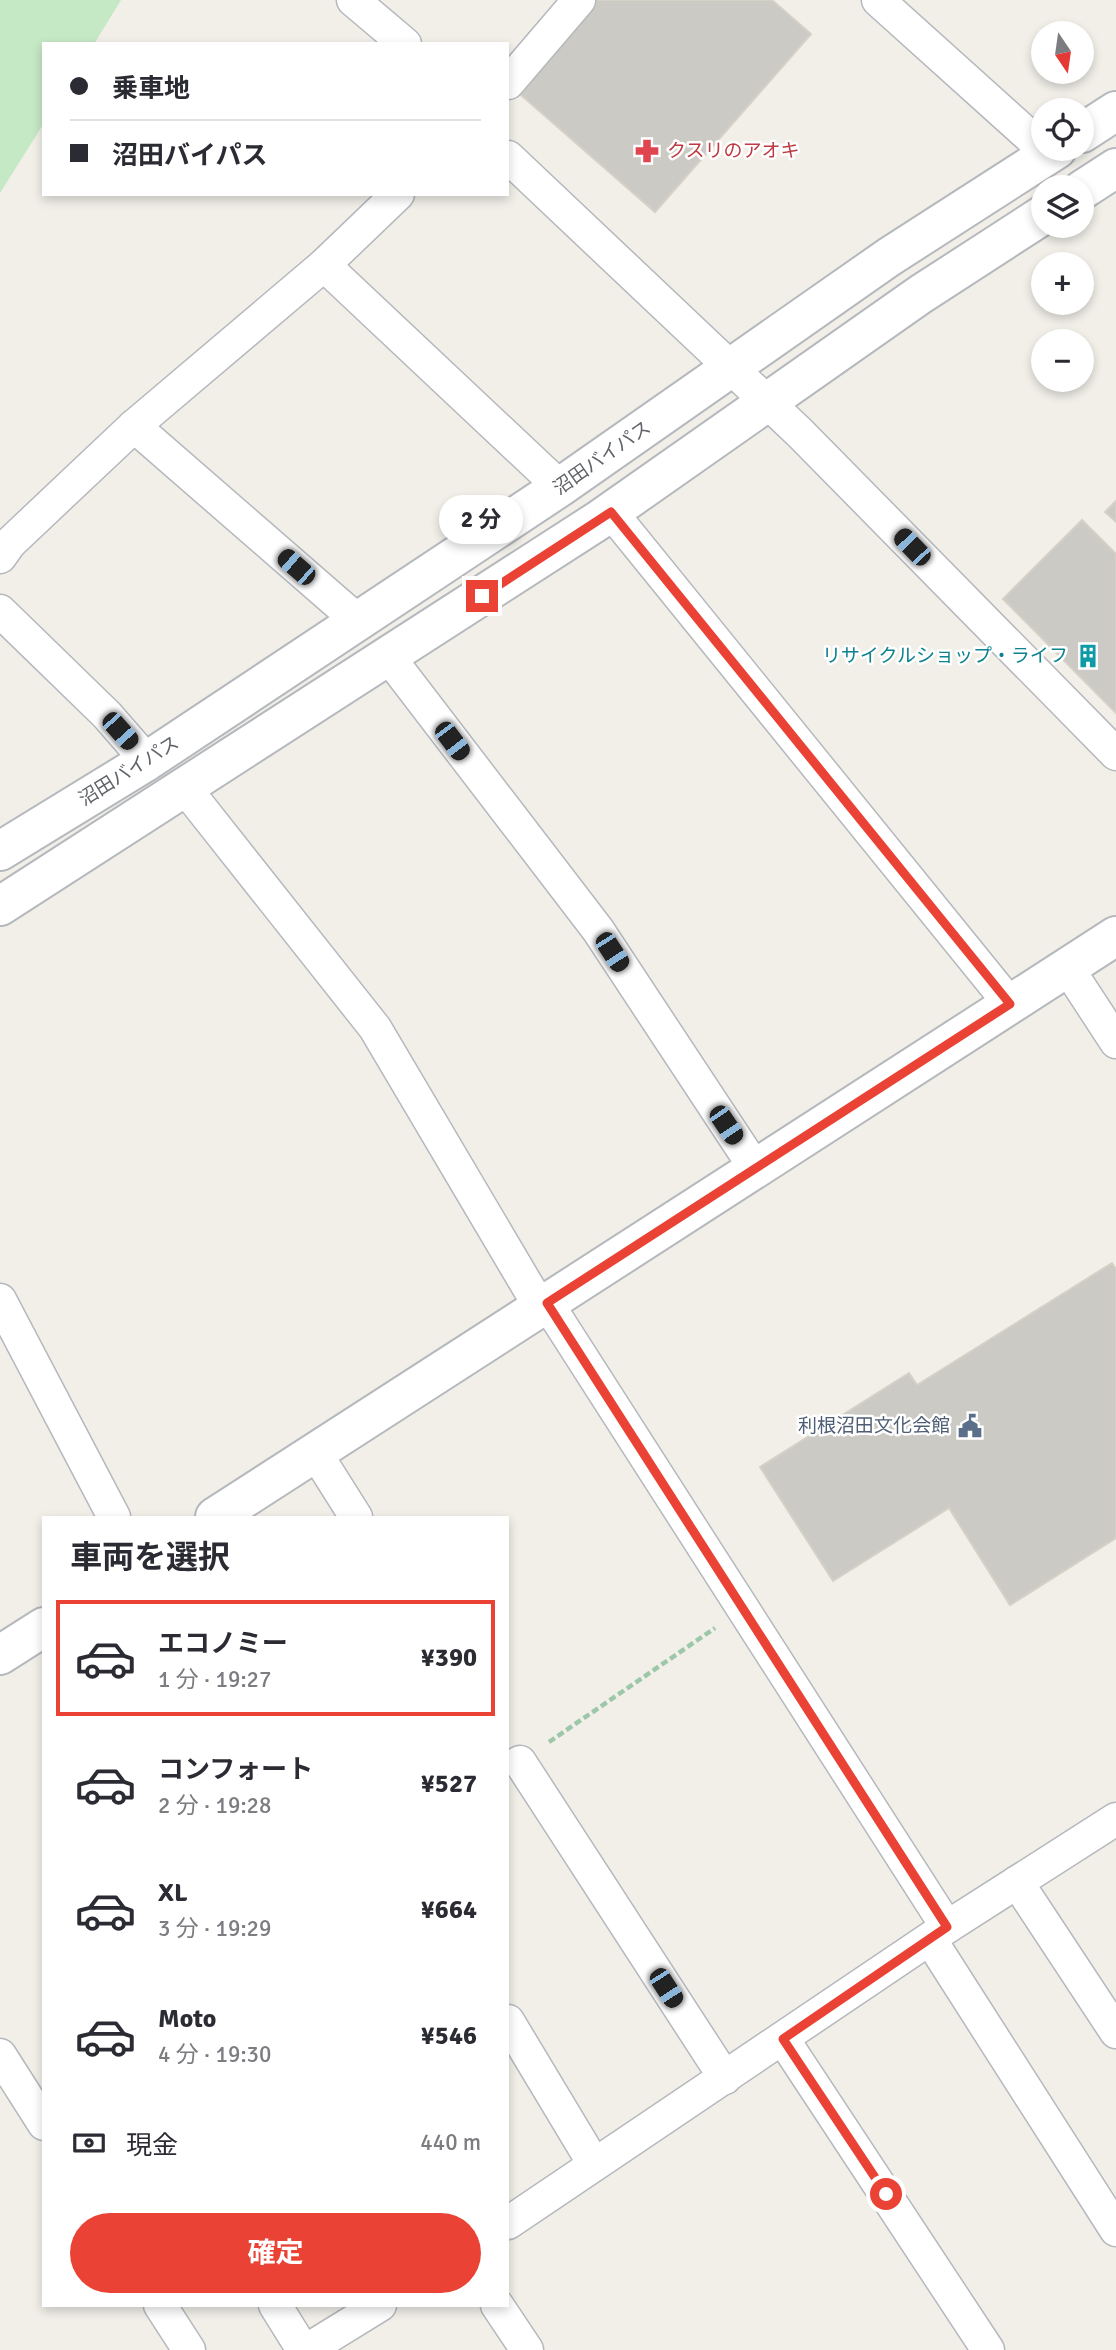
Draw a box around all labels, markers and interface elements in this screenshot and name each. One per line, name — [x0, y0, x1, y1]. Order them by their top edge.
north arrow — [1031, 21, 1094, 84]
map controls — [1031, 21, 1094, 392]
text: 乗車地 — [112, 73, 190, 105]
button: locate — [1031, 98, 1094, 161]
pharmacy icon: クスリのアオキ — [633, 137, 661, 165]
place label: クスリのアオキ — [667, 139, 799, 163]
text: 沼田バイパス — [112, 140, 267, 172]
button: layers — [1031, 175, 1094, 238]
button: + — [1031, 252, 1094, 315]
button: − — [1031, 329, 1094, 392]
street label: 沼田バイパス — [549, 416, 655, 500]
callout: 2 分 — [440, 494, 524, 544]
text: 2 分 — [461, 505, 501, 534]
car — [890, 525, 935, 569]
car — [274, 545, 319, 589]
route end — [466, 580, 498, 612]
building icon: リサイクルショップ・ライフ — [1074, 642, 1102, 670]
place label: リサイクルショップ・ライフ — [822, 644, 1068, 668]
car — [99, 708, 142, 754]
car — [431, 718, 474, 764]
street label: 沼田バイパス — [74, 731, 184, 811]
car — [592, 929, 633, 975]
car — [706, 1102, 747, 1148]
public building icon: 利根沼田文化会館 — [956, 1412, 984, 1440]
place label: 利根沼田文化会館 — [798, 1414, 950, 1438]
text: 車両を選択 — [70, 1538, 230, 1577]
icon: car — [74, 1627, 137, 1690]
text: エコノミー — [158, 1628, 288, 1660]
text: ¥390 — [421, 1642, 477, 1674]
text: 1 分 · 19:27 — [158, 1665, 271, 1694]
icon: car — [74, 1753, 137, 1816]
text: コンフォート — [158, 1754, 313, 1786]
text: ¥527 — [421, 1768, 477, 1800]
text: 2 分 · 19:28 — [158, 1791, 271, 1820]
text: XL — [158, 1877, 188, 1909]
icon: car — [74, 1879, 137, 1942]
text: ¥664 — [421, 1894, 477, 1926]
text: 3 分 · 19:29 — [158, 1914, 271, 1943]
car — [646, 1965, 687, 2011]
text: Moto — [158, 2003, 216, 2035]
icon: car — [74, 2005, 137, 2068]
text: ¥546 — [421, 2020, 477, 2052]
text: 4 分 · 19:30 — [158, 2040, 271, 2069]
icon: cash — [70, 2124, 108, 2162]
text: 440 m — [420, 2128, 481, 2157]
text: 現金 — [126, 2130, 178, 2162]
route start — [870, 2178, 902, 2210]
button: 確定 — [70, 2213, 481, 2293]

